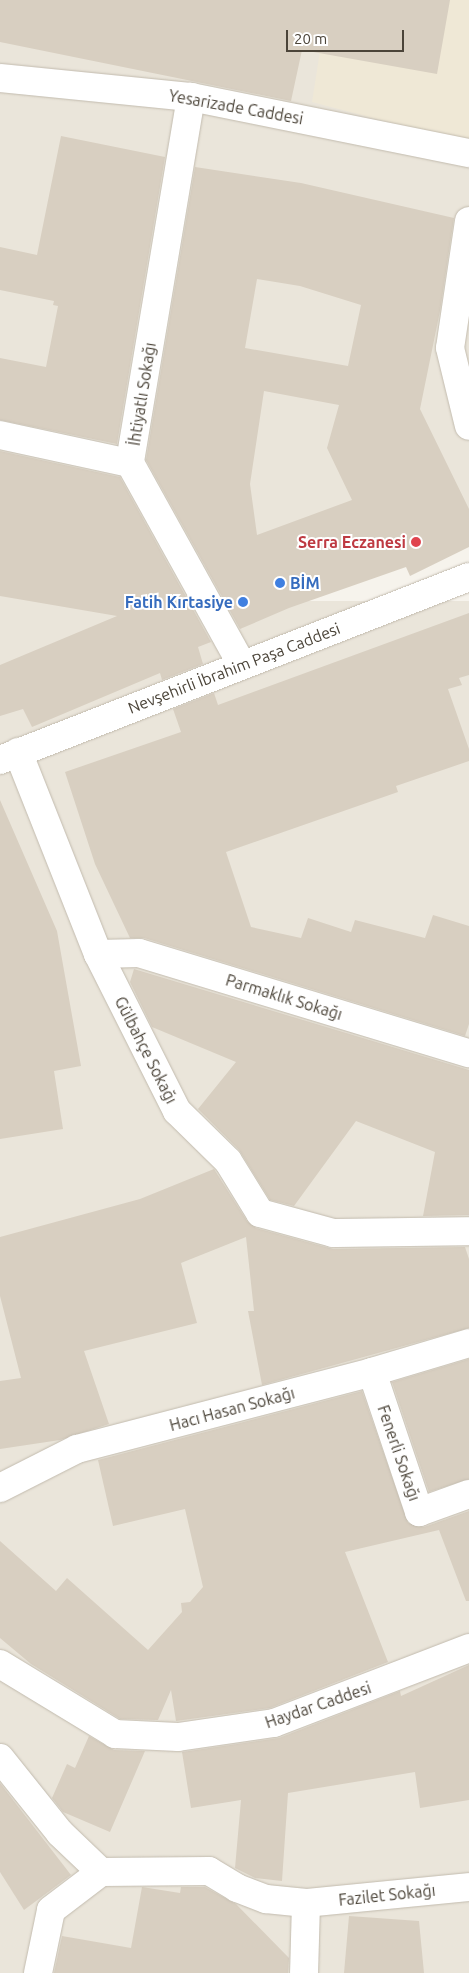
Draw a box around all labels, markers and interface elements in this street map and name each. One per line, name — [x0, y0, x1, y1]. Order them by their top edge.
scale bar — [289, 20, 406, 52]
text: 20 m — [294, 30, 327, 47]
street label: Yesarizade Caddesi — [167, 86, 305, 128]
street label: İhtiyatlı Sokağı — [124, 341, 160, 447]
place label: Serra Eczanesi — [298, 532, 406, 552]
marker: Serra Eczanesi — [410, 536, 422, 548]
place label: BİM — [290, 573, 320, 593]
marker: BİM — [274, 577, 286, 589]
place label: Fatih Kırtasiye — [125, 592, 233, 612]
marker: Fatih Kırtasiye — [237, 596, 249, 608]
street label: Nevşehirli İbrahim Paşa Caddesi — [125, 619, 343, 717]
street label: Parmaklık Sokağı — [223, 970, 345, 1024]
street label: Gülbahçe Sokağı — [111, 993, 181, 1107]
street label: Hacı Hasan Sokağı — [167, 1383, 297, 1435]
street label: Fenerli Sokağı — [374, 1403, 424, 1503]
street label: Haydar Caddesi — [263, 1678, 373, 1732]
street label: Fazilet Sokağı — [338, 1880, 436, 1910]

